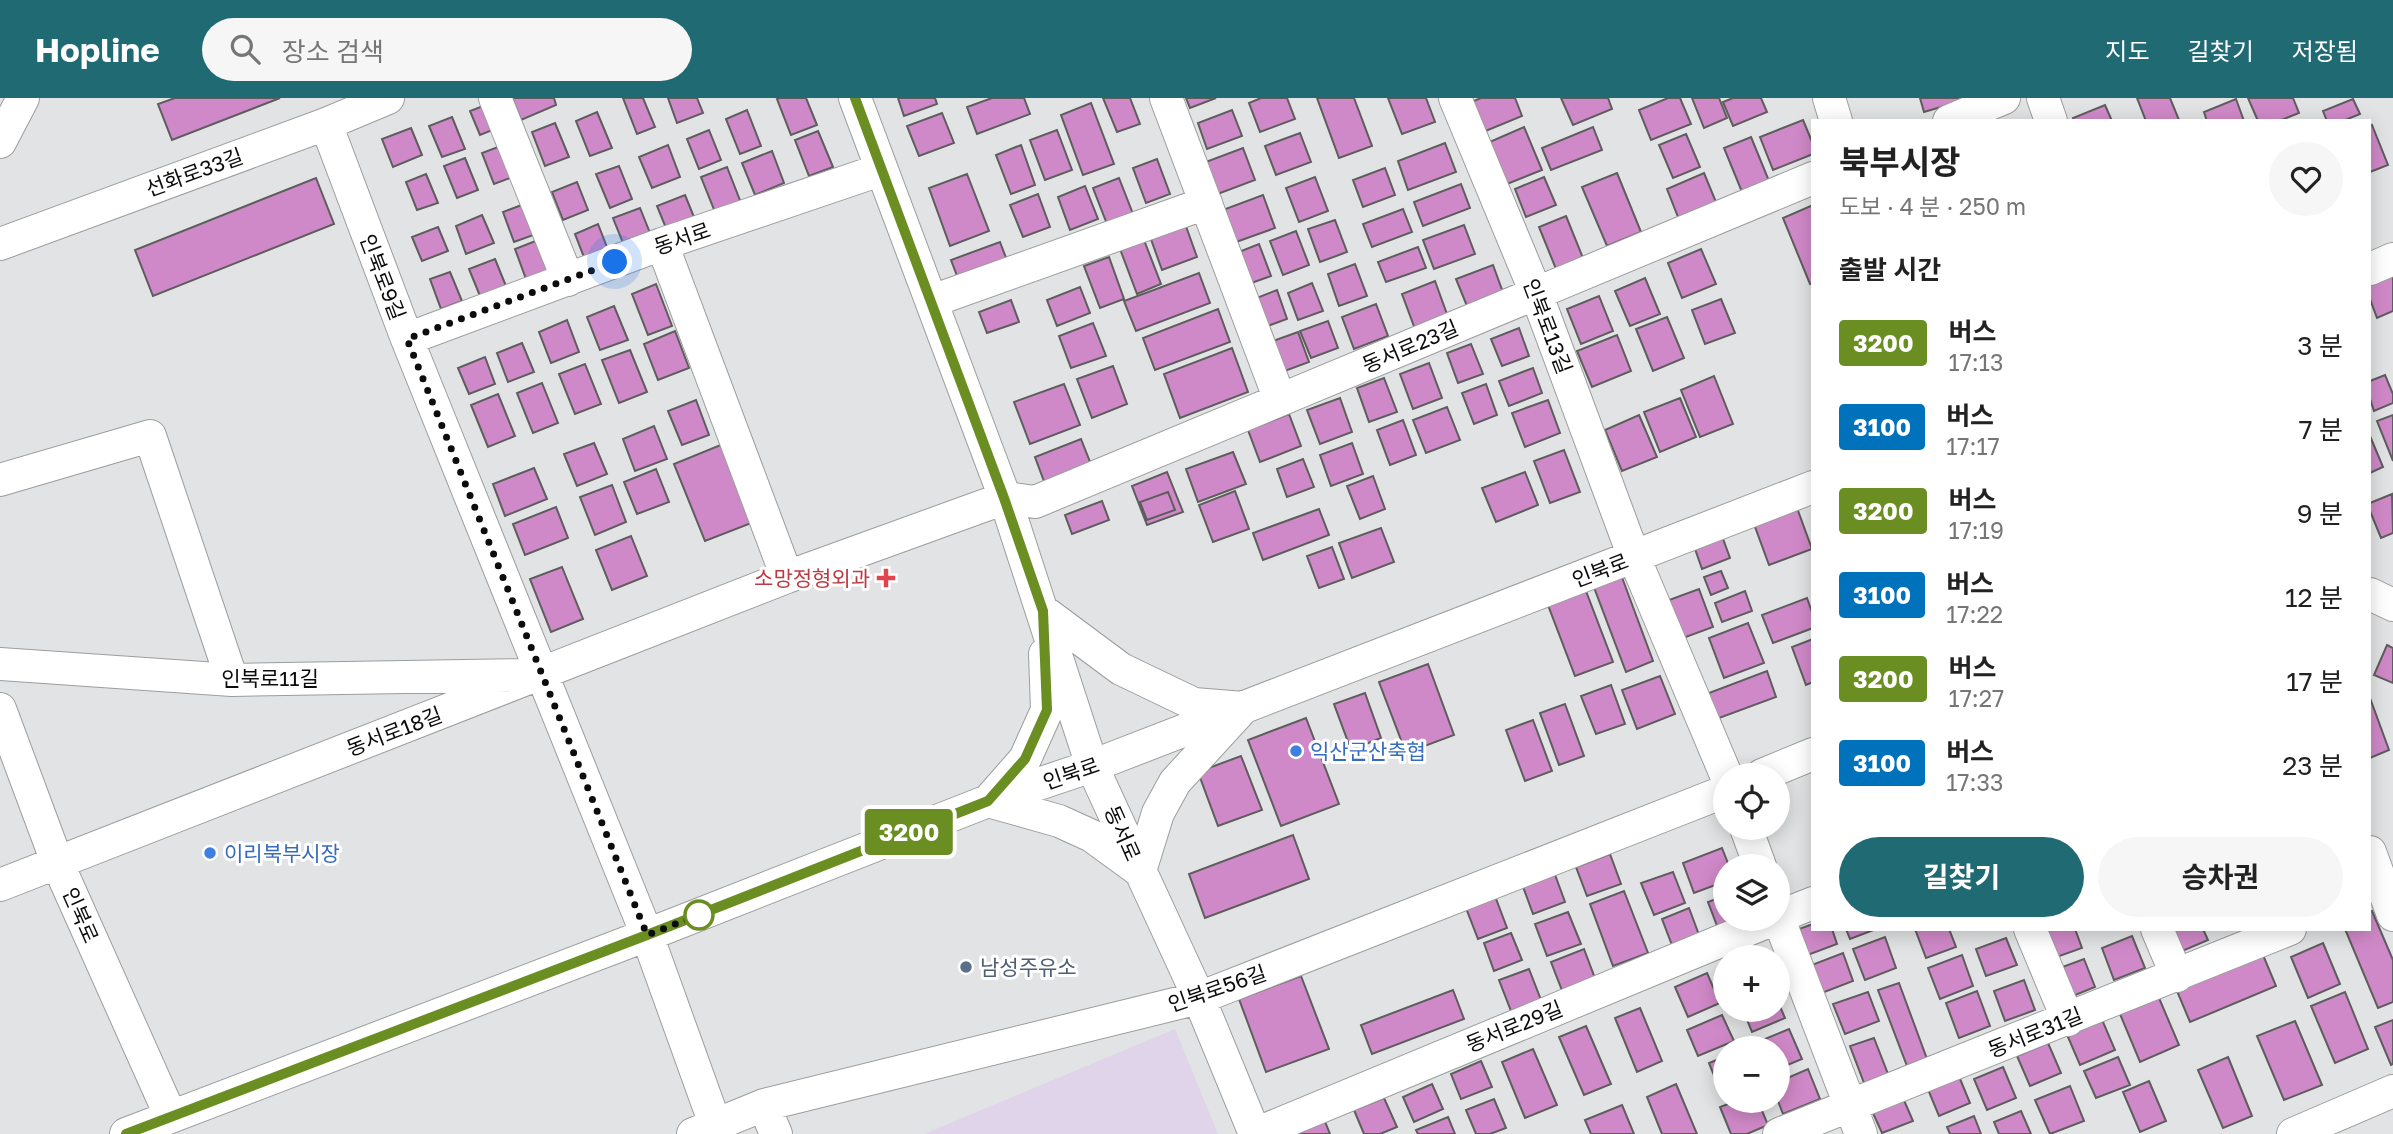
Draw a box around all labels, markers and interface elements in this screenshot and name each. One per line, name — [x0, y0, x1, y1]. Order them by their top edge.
search box — [202, 18, 692, 81]
text: Hopline — [35, 30, 160, 69]
icon: search — [226, 30, 264, 68]
text: 장소 검색 — [282, 36, 384, 67]
text: 지도 — [2105, 36, 2150, 65]
text: 길찾기 — [2188, 36, 2254, 65]
text: 저장됨 — [2292, 36, 2358, 65]
street label: 선화로33길 — [142, 142, 246, 202]
text: 북부시장 — [1839, 142, 1960, 181]
button: heart — [2269, 142, 2343, 216]
text: 도보 · 4 분 · 250 m — [1839, 192, 2026, 220]
street label: 동서로 — [650, 216, 714, 260]
street label: 인북로9길 — [355, 230, 411, 324]
your location — [597, 244, 632, 279]
text: 출발 시간 — [1839, 254, 1941, 285]
street label: 인북로13길 — [1518, 275, 1578, 377]
street label: 동서로23길 — [1358, 314, 1462, 378]
text: 버스 — [1948, 316, 1996, 347]
text: 3200 — [1853, 328, 1913, 357]
text: 3 분 — [2297, 330, 2343, 361]
text: 17:13 — [1948, 348, 2003, 376]
text: 버스 — [1946, 400, 1994, 431]
text: 3100 — [1853, 412, 1911, 441]
text: 7 분 — [2299, 414, 2343, 445]
text: 17:17 — [1946, 432, 2000, 460]
text: 버스 — [1948, 484, 1996, 515]
text: 3200 — [1853, 496, 1913, 525]
text: 9 분 — [2297, 498, 2343, 529]
text: 17:19 — [1948, 516, 2004, 544]
street label: 인북로 — [1568, 547, 1632, 593]
place label: 소망정형외과 — [754, 565, 870, 591]
marker: 소망정형외과 — [876, 568, 896, 588]
text: 버스 — [1946, 568, 1994, 599]
text: 3100 — [1853, 580, 1911, 609]
text: 12 분 — [2285, 582, 2343, 613]
text: 17:22 — [1946, 600, 2003, 628]
text: 버스 — [1948, 652, 1996, 683]
text: 3200 — [1853, 664, 1913, 693]
street label: 인북로11길 — [221, 665, 319, 691]
text: 17 분 — [2286, 666, 2343, 697]
text: 17:27 — [1948, 684, 2004, 712]
street label: 동서로18길 — [343, 701, 445, 761]
text: 버스 — [1946, 736, 1994, 767]
place label: 익산군산축협 — [1310, 738, 1426, 764]
marker: 익산군산축협 — [1288, 743, 1304, 759]
text: 3100 — [1853, 748, 1911, 777]
text: 23 분 — [2282, 750, 2343, 781]
street label: 인북로 — [1039, 751, 1103, 795]
map controls — [1713, 763, 1790, 1113]
button: locate — [1713, 763, 1790, 840]
text: 17:33 — [1946, 768, 2003, 796]
street label: 동서로 — [1099, 801, 1147, 865]
line badge: 3200 — [860, 809, 958, 855]
text: 3200 — [879, 817, 939, 846]
button: 길찾기 — [1839, 837, 2084, 917]
button: 승차권 — [2098, 837, 2343, 917]
place label: 이리북부시장 — [224, 840, 340, 866]
marker: 이리북부시장 — [202, 845, 218, 861]
button: layers — [1713, 854, 1790, 931]
street label: 인북로 — [57, 883, 105, 947]
unlabelled marker — [684, 900, 714, 930]
button: + — [1713, 945, 1790, 1022]
place label: 남성주유소 — [980, 954, 1077, 980]
marker: 남성주유소 — [958, 959, 974, 975]
street label: 인북로56길 — [1164, 959, 1270, 1017]
street label: 동서로29길 — [1462, 995, 1566, 1057]
street label: 동서로31길 — [1984, 1001, 2086, 1063]
button: − — [1713, 1036, 1790, 1113]

